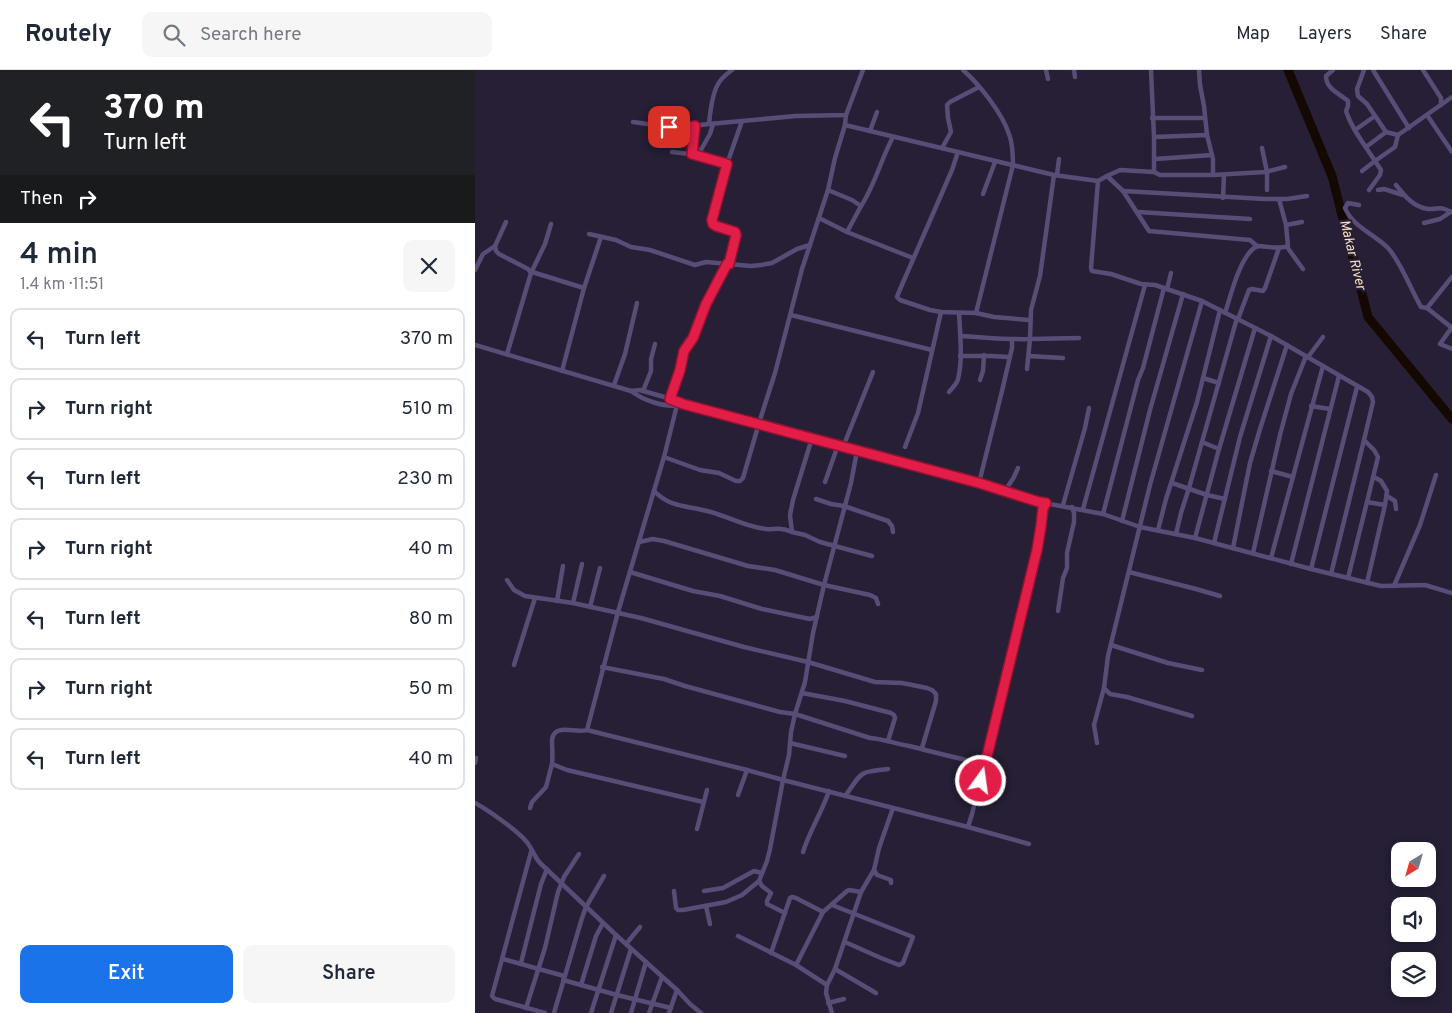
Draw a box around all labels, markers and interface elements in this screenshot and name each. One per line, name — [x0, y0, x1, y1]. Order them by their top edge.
search box — [142, 12, 492, 57]
text: Routely — [25, 20, 112, 50]
icon: search — [160, 21, 188, 49]
text: Search here — [200, 23, 301, 47]
text: Map — [1236, 23, 1270, 46]
text: Layers — [1298, 23, 1352, 46]
text: Share — [1380, 23, 1427, 46]
text: 370 m — [103, 87, 205, 131]
icon: left — [20, 90, 85, 155]
pin — [648, 106, 690, 148]
icon: arrive — [655, 113, 683, 141]
text: Turn left — [103, 130, 186, 157]
icon: right — [73, 185, 101, 213]
text: Then — [20, 187, 63, 211]
water label: Makar River — [1335, 218, 1369, 294]
text: 4 min — [20, 237, 98, 274]
button: close — [403, 240, 455, 292]
text: 1.4 km · 11:51 — [20, 275, 104, 295]
icon: left — [22, 325, 50, 353]
text: Turn left — [65, 327, 141, 351]
text: 370 m — [400, 327, 453, 351]
icon: right — [22, 395, 50, 423]
text: Turn right — [65, 397, 153, 421]
text: 510 m — [401, 397, 453, 421]
icon: left — [22, 465, 50, 493]
text: Turn left — [65, 467, 141, 491]
text: 230 m — [397, 467, 453, 491]
icon: right — [22, 535, 50, 563]
text: Turn right — [65, 537, 153, 561]
text: 40 m — [408, 537, 453, 561]
icon: left — [22, 605, 50, 633]
text: Turn left — [65, 607, 141, 631]
text: 80 m — [409, 607, 453, 631]
icon: right — [22, 675, 50, 703]
text: Turn right — [65, 677, 153, 701]
text: 50 m — [408, 677, 453, 701]
icon: left — [22, 745, 50, 773]
text: Turn left — [65, 747, 141, 771]
text: 40 m — [408, 747, 453, 771]
position arrow — [954, 754, 1006, 806]
north arrow — [1391, 842, 1436, 888]
map controls — [1391, 842, 1436, 997]
button: sound — [1391, 897, 1436, 942]
button: Exit — [20, 945, 233, 1003]
button: Share — [243, 945, 455, 1003]
button: layers — [1391, 952, 1436, 997]

